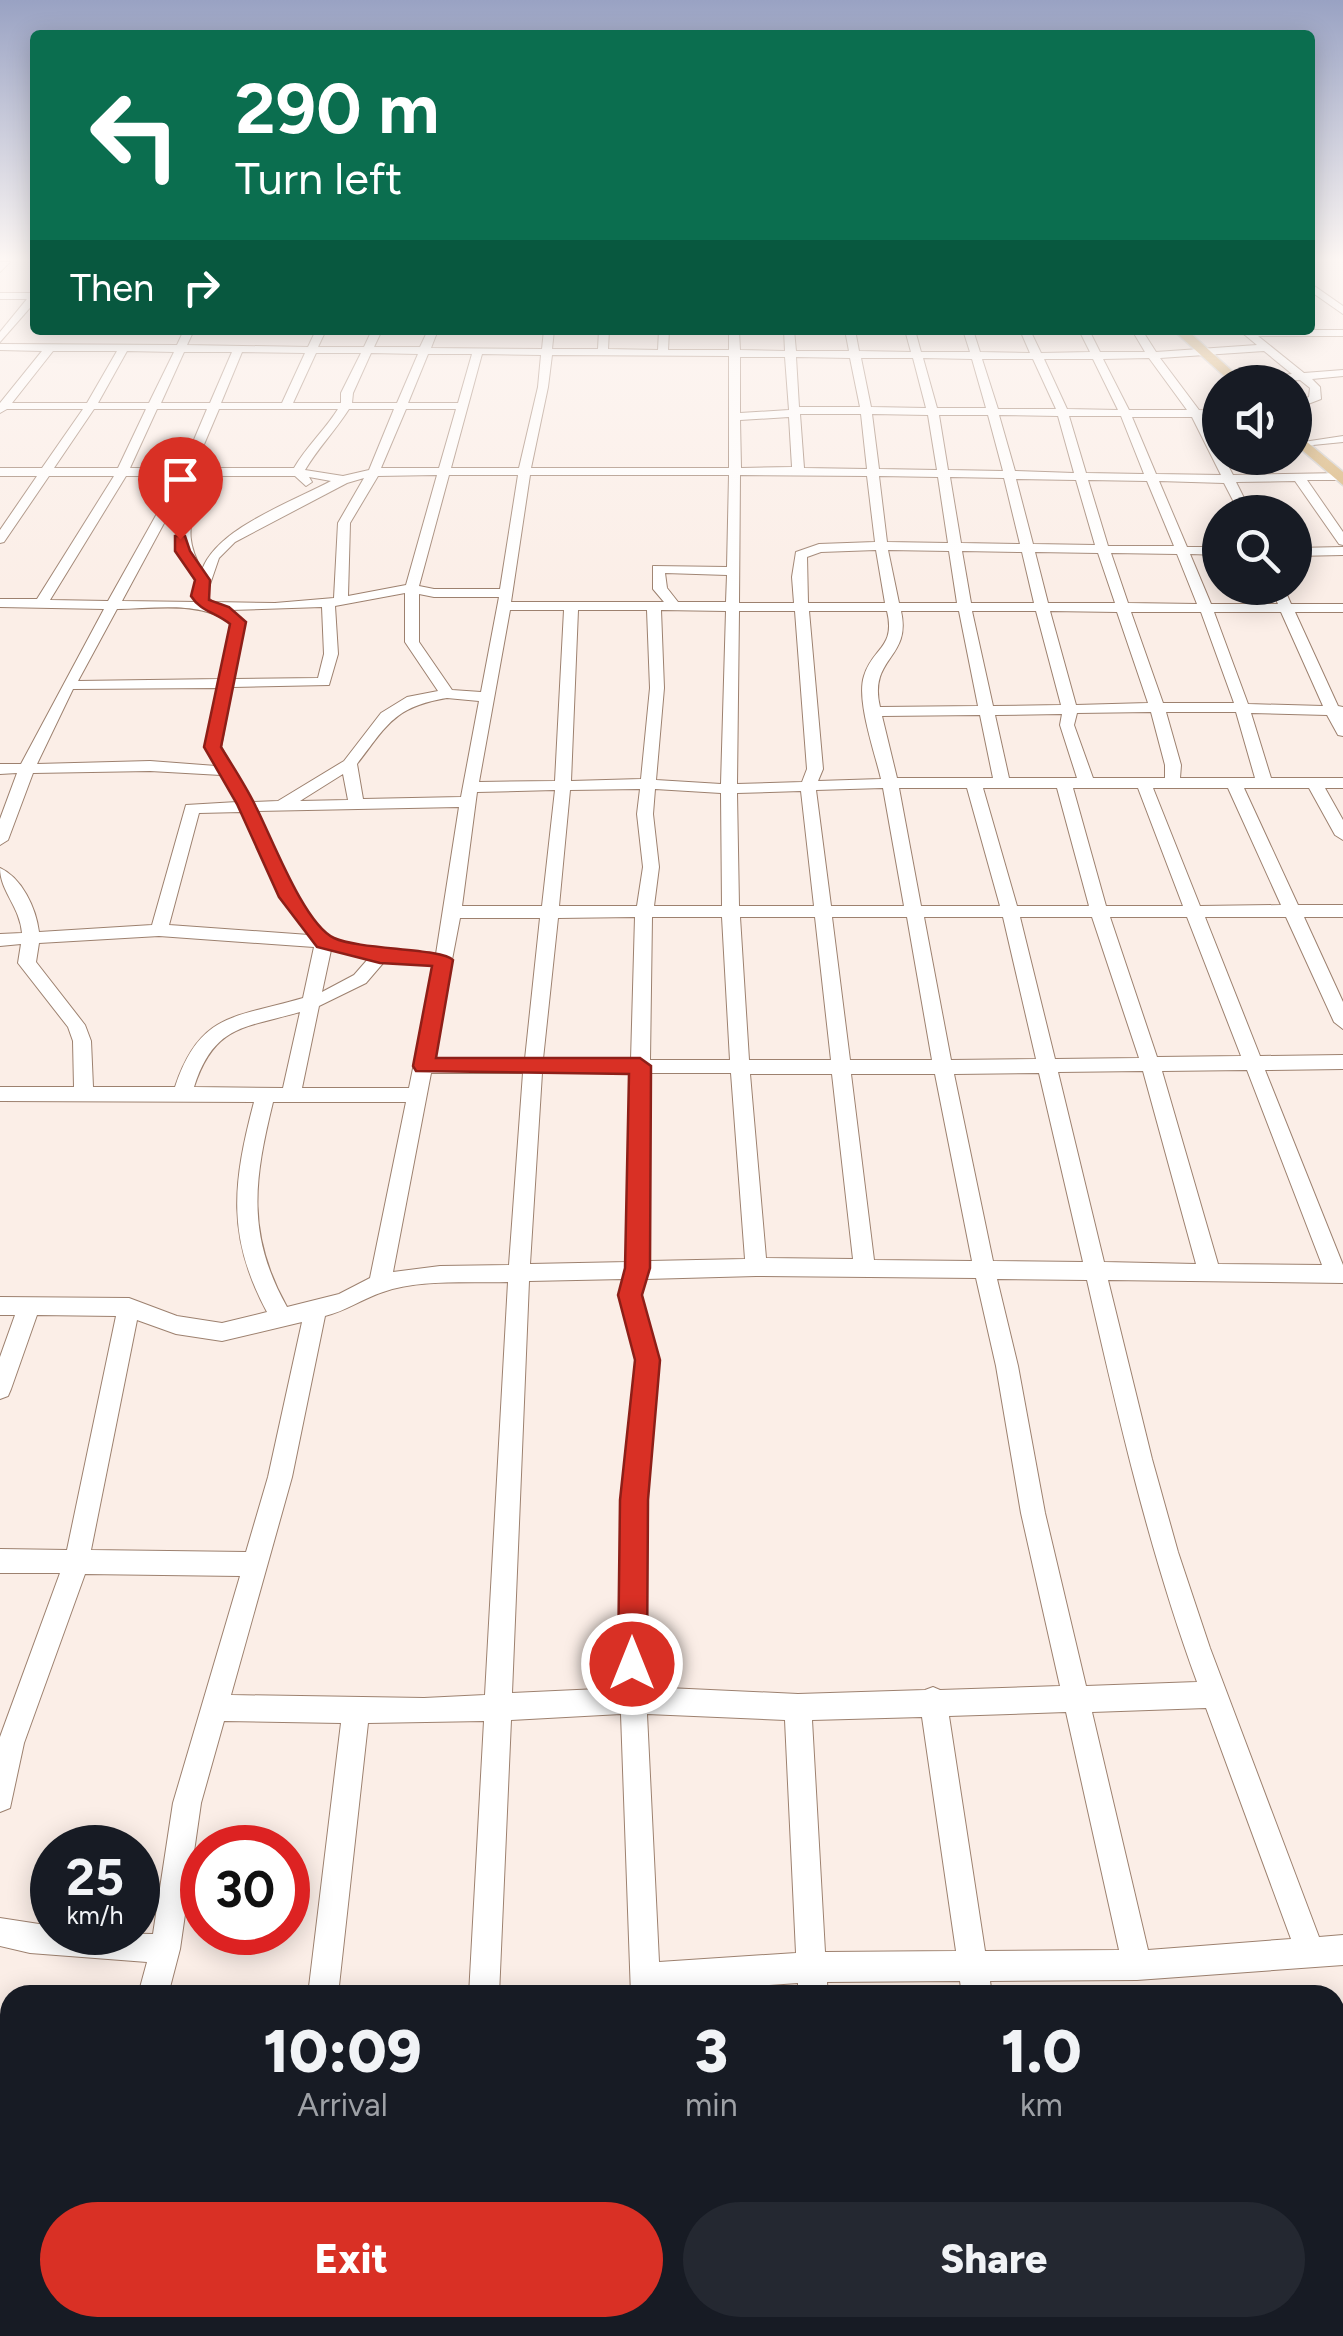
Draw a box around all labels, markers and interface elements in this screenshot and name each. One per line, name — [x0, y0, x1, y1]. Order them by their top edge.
text: 290 m — [235, 66, 439, 151]
icon: left — [70, 70, 200, 200]
text: Turn left — [235, 151, 402, 205]
icon: right — [174, 260, 229, 315]
text: Then — [70, 265, 154, 311]
map controls — [1202, 365, 1312, 605]
button: sound — [1202, 365, 1312, 475]
pin — [138, 437, 223, 540]
icon: arrive — [153, 452, 208, 507]
button: search — [1202, 495, 1312, 605]
position arrow — [580, 1612, 684, 1716]
speed limit sign: 30 — [180, 1825, 310, 1955]
text: 25 — [66, 1847, 124, 1908]
text: km/h — [66, 1900, 124, 1930]
text: 10:09 — [263, 2015, 422, 2087]
text: 3 — [695, 2015, 728, 2087]
text: 1.0 — [1001, 2015, 1082, 2087]
text: Arrival — [297, 2086, 388, 2124]
text: min — [685, 2086, 738, 2124]
text: km — [1020, 2086, 1063, 2124]
button: Exit — [40, 2202, 663, 2317]
button: Share — [683, 2202, 1305, 2317]

